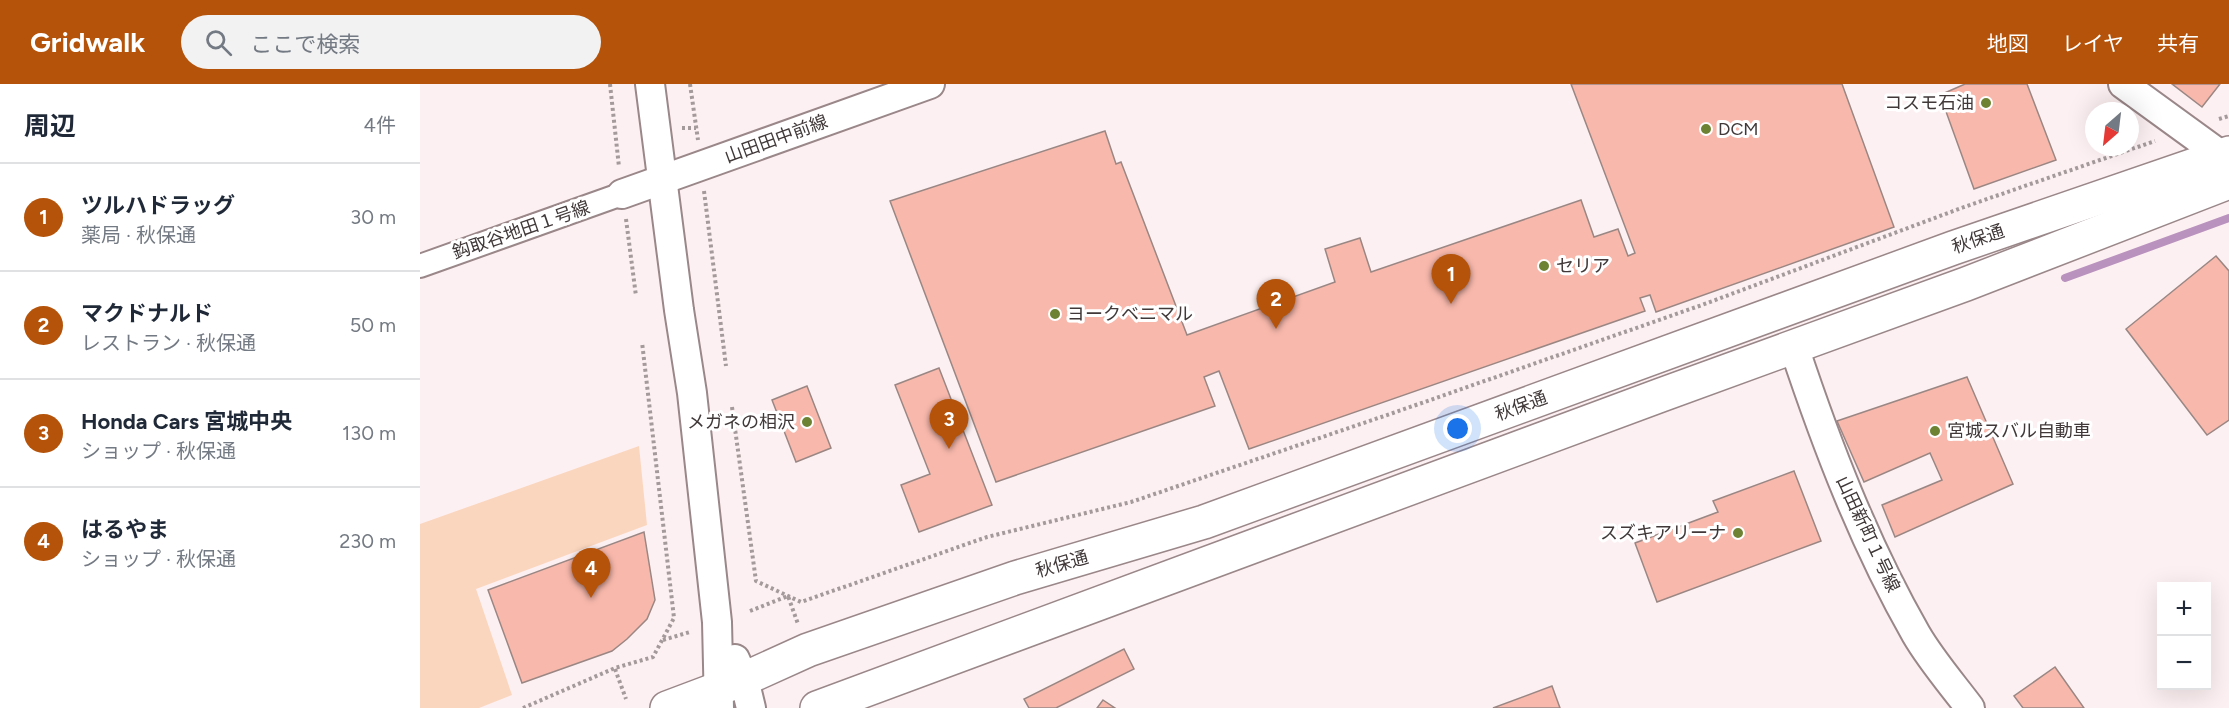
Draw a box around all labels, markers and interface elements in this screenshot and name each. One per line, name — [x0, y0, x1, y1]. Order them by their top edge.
search box — [181, 15, 601, 69]
text: Gridwalk — [30, 25, 145, 59]
icon: search — [202, 26, 235, 59]
text: ここで検索 — [250, 31, 360, 58]
text: 地図 — [1987, 31, 2029, 56]
text: レイヤ — [2062, 31, 2124, 56]
text: 共有 — [2157, 31, 2199, 56]
place label: コスモ石油 — [1884, 92, 1974, 114]
marker: コスモ石油 — [1979, 96, 1993, 110]
north arrow — [2085, 102, 2139, 156]
text: 周辺 — [24, 110, 76, 142]
street label: 山田田中前線 — [721, 110, 831, 168]
text: 4件 — [364, 113, 396, 137]
place label: DCM — [1718, 118, 1759, 140]
marker: DCM — [1699, 122, 1713, 136]
text: ツルハドラッグ — [81, 192, 235, 219]
street label: 鈎取谷地田１号線 — [449, 196, 593, 264]
text: 1 — [39, 205, 48, 229]
text: 30 m — [350, 205, 396, 229]
street label: 秋保通 — [1949, 220, 2007, 258]
text: 薬局 · 秋保通 — [81, 223, 196, 247]
pin: 1 — [1432, 254, 1470, 304]
place label: セリア — [1556, 255, 1610, 277]
marker: セリア — [1537, 259, 1551, 273]
pin: 2 — [1256, 280, 1296, 329]
text: マクドナルド — [81, 300, 213, 327]
place label: ヨークベニマル — [1067, 303, 1193, 325]
marker: ヨークベニマル — [1048, 307, 1062, 321]
text: 2 — [38, 313, 49, 337]
text: 50 m — [350, 313, 396, 337]
text: レストラン · 秋保通 — [81, 331, 256, 355]
street label: 秋保通 — [1492, 386, 1550, 426]
pin: 3 — [930, 400, 968, 449]
text: Honda Cars 宮城中央 — [81, 408, 292, 435]
place label: メガネの相沢 — [687, 411, 795, 433]
your location — [1443, 414, 1472, 443]
marker: メガネの相沢 — [800, 415, 814, 429]
place label: 宮城スバル自動車 — [1947, 420, 2091, 442]
text: 3 — [38, 421, 49, 445]
text: 130 m — [342, 421, 396, 445]
marker: 宮城スバル自動車 — [1928, 424, 1942, 438]
text: ショップ · 秋保通 — [81, 439, 236, 463]
street label: 山田新町１号線 — [1831, 472, 1905, 596]
text: はるやま — [81, 516, 169, 543]
place label: スズキアリーナ — [1600, 522, 1726, 544]
marker: スズキアリーナ — [1731, 526, 1745, 540]
text: 4 — [37, 529, 50, 553]
text: 230 m — [339, 529, 396, 553]
street label: 秋保通 — [1033, 546, 1091, 582]
text: ショップ · 秋保通 — [81, 547, 236, 571]
pin: 4 — [572, 548, 610, 598]
map controls — [2157, 582, 2211, 690]
button: + — [2157, 582, 2211, 636]
button: − — [2157, 636, 2211, 690]

